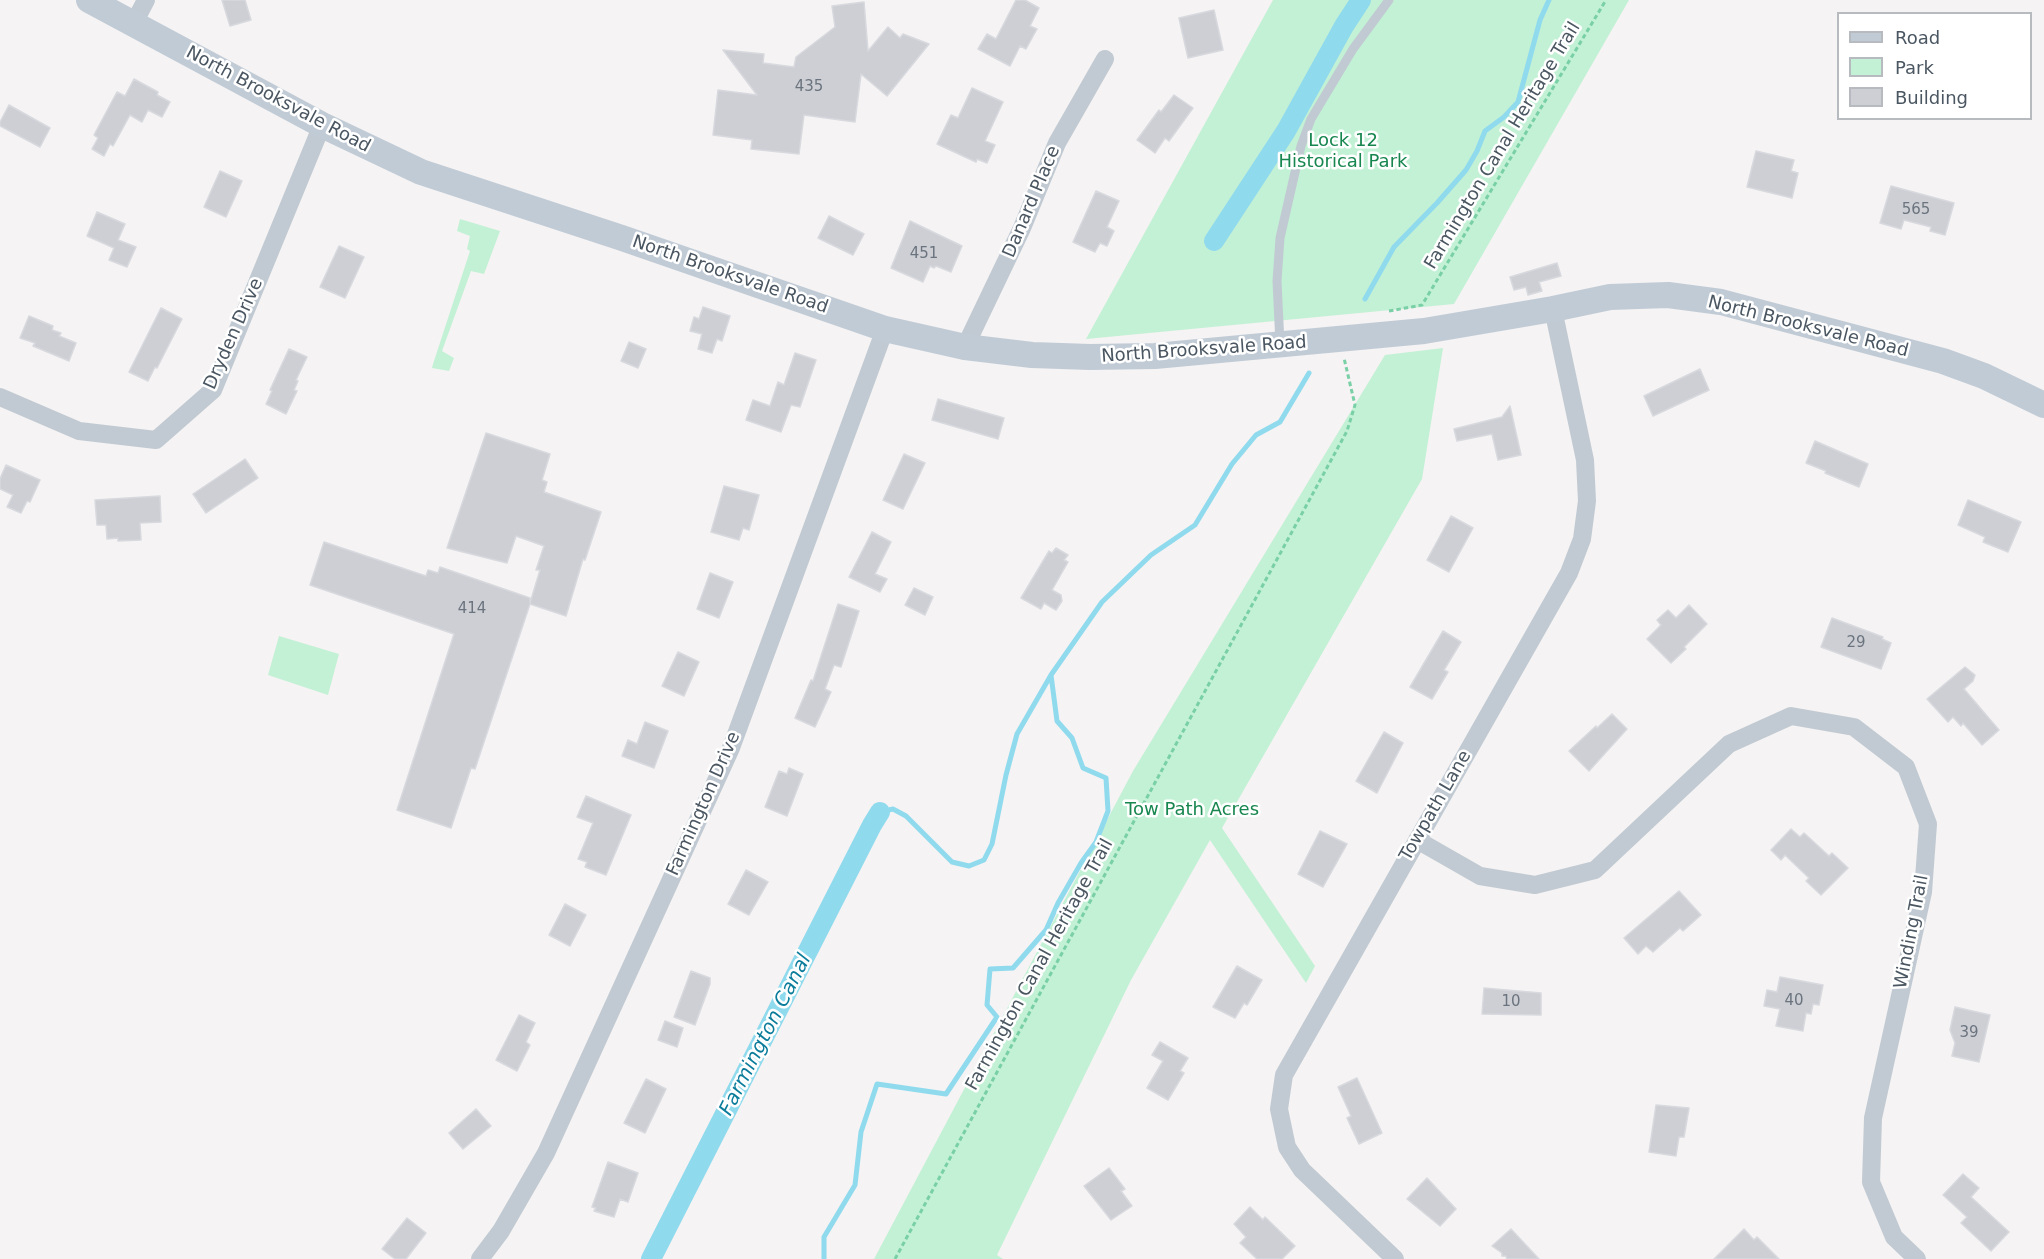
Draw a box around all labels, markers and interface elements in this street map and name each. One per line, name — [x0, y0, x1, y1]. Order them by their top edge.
legend — [1837, 12, 2032, 120]
street label: Farmington Canal Heritage Trail — [1421, 19, 1585, 273]
text: Road — [1895, 27, 1940, 48]
street label: North Brooksvale Road — [182, 42, 374, 158]
text: Park — [1895, 57, 1934, 78]
house number: 435 — [795, 78, 823, 96]
text: Building — [1895, 87, 1968, 108]
park label: Lock 12 Historical Park — [1279, 130, 1407, 172]
street label: Danard Place — [999, 143, 1065, 261]
house number: 565 — [1902, 201, 1930, 219]
street label: North Brooksvale Road — [629, 231, 831, 319]
house number: 451 — [910, 245, 938, 263]
street label: Dryden Drive — [200, 275, 268, 393]
street label: North Brooksvale Road — [1705, 292, 1911, 362]
street label: North Brooksvale Road — [1101, 332, 1307, 368]
house number: 414 — [458, 600, 486, 618]
house number: 29 — [1846, 634, 1866, 652]
street label: Farmington Drive — [663, 729, 745, 879]
street label: Towpath Lane — [1396, 747, 1476, 865]
park label: Tow Path Acres — [1125, 799, 1259, 821]
street label: Farmington Canal Heritage Trail — [962, 835, 1118, 1095]
street label: Winding Trail — [1890, 873, 1934, 991]
water label: Farmington Canal — [715, 950, 817, 1120]
house number: 40 — [1784, 992, 1804, 1010]
house number: 10 — [1501, 993, 1521, 1011]
house number: 39 — [1959, 1024, 1979, 1042]

